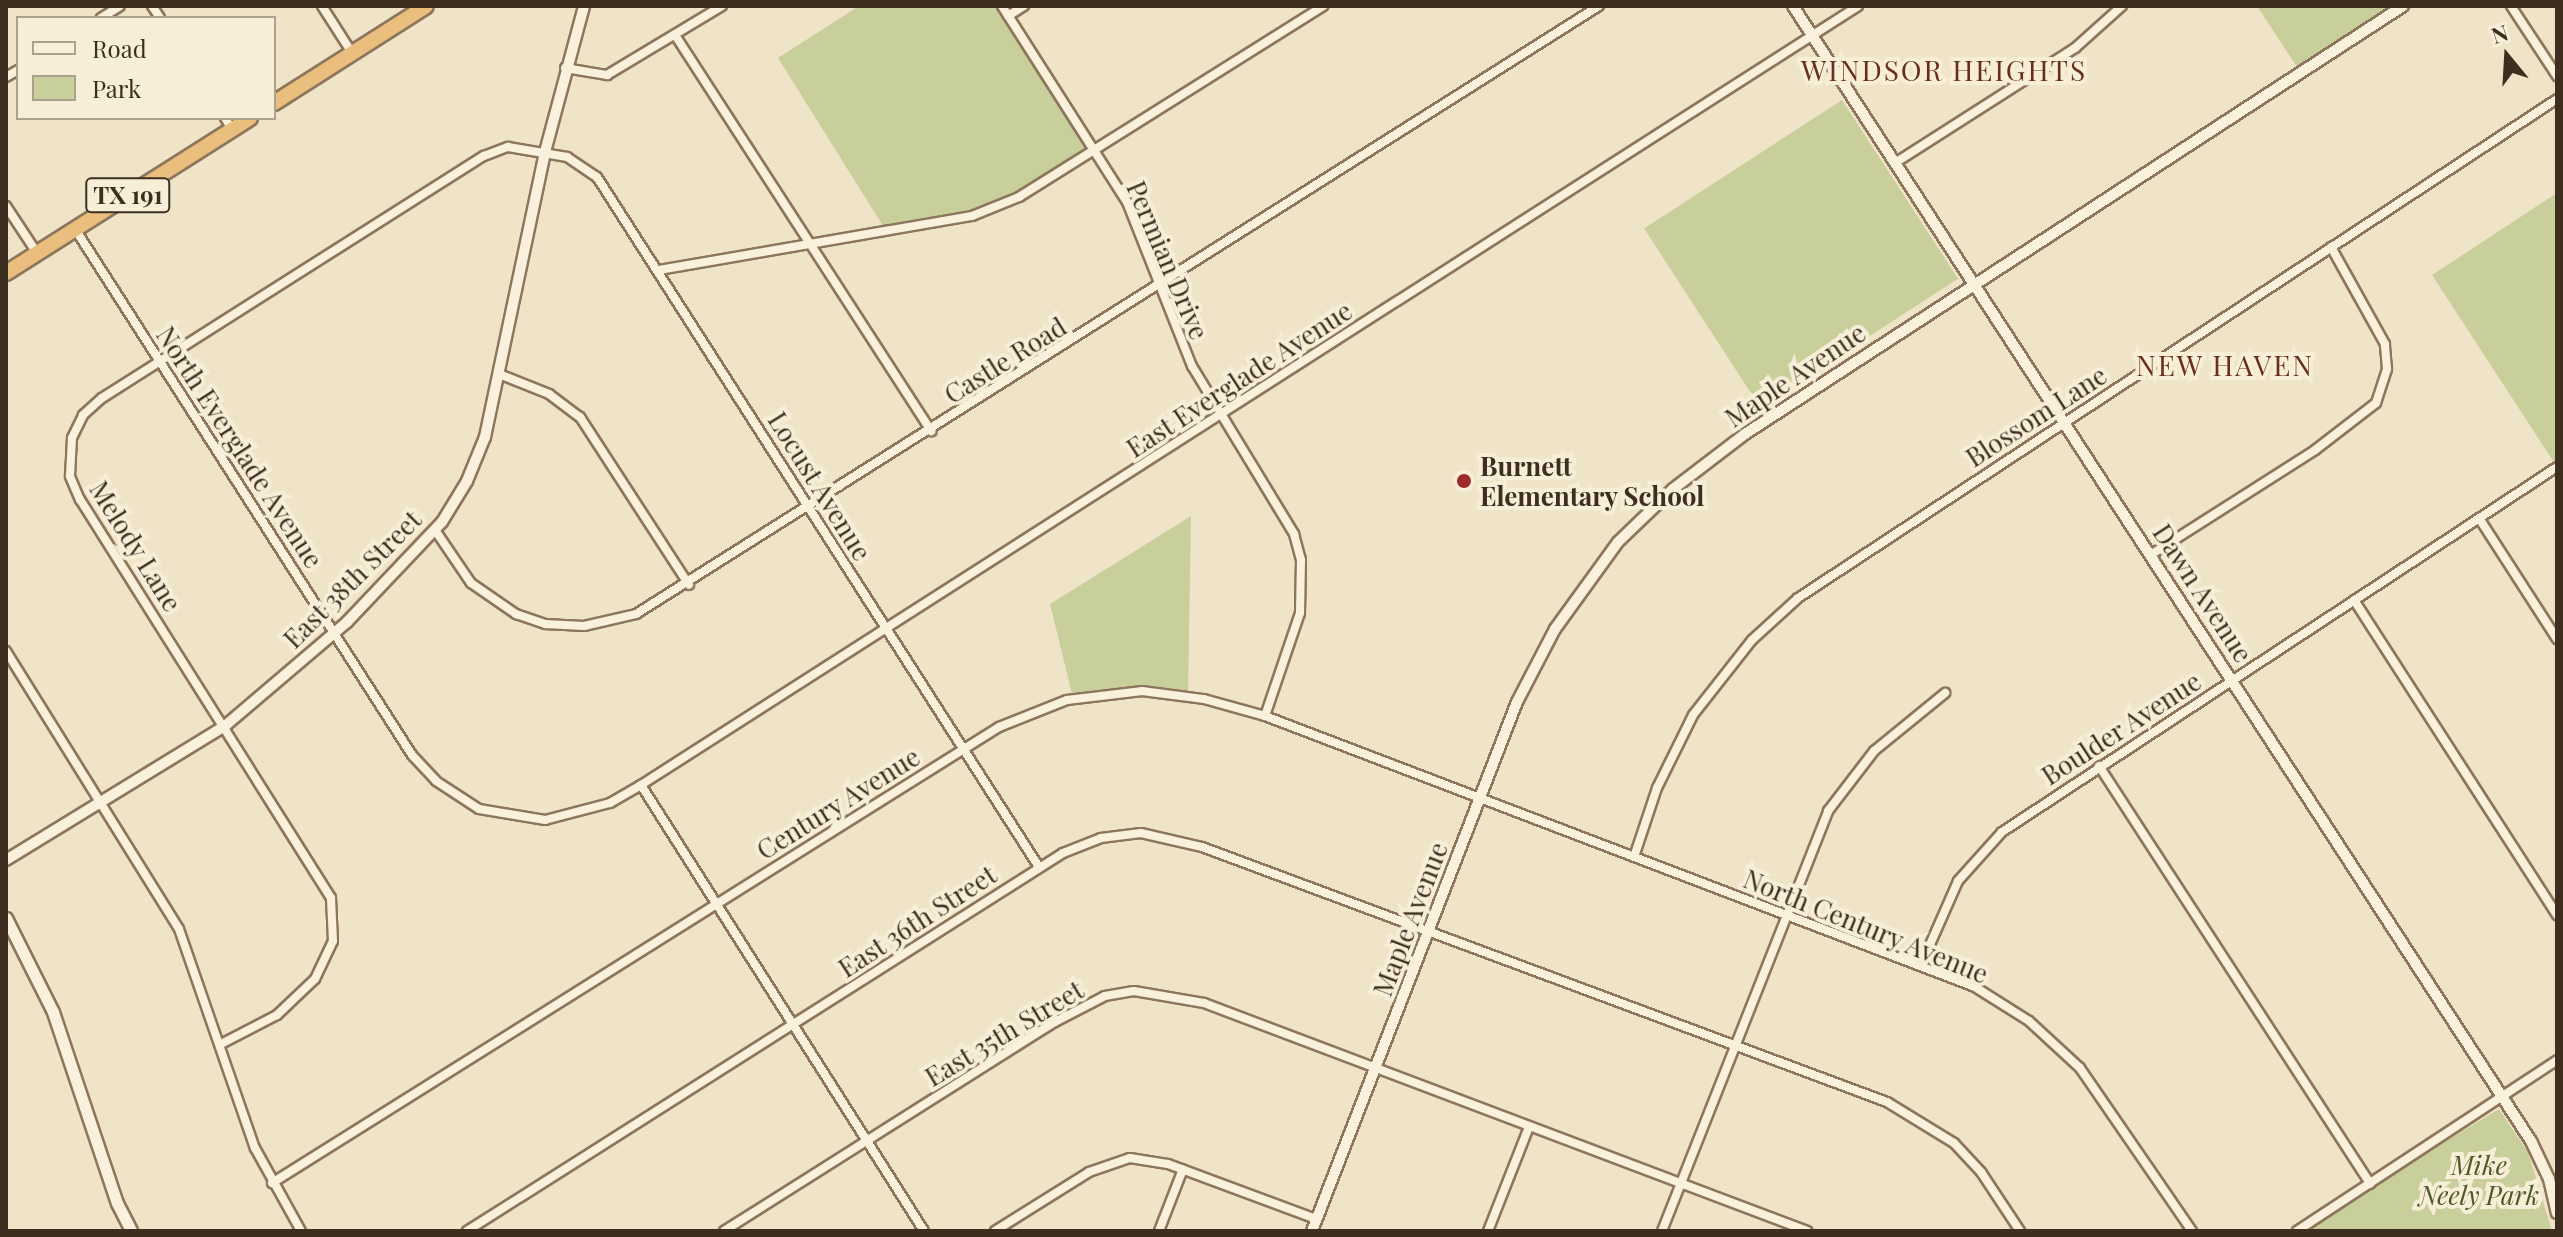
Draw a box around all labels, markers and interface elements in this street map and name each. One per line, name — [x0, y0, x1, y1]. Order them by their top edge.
legend — [16, 16, 276, 120]
north arrow — [2467, 16, 2547, 96]
text: N — [2487, 16, 2512, 50]
text: Road — [92, 32, 147, 64]
district label: WINDSOR HEIGHTS — [1801, 53, 2087, 87]
text: Park — [92, 72, 141, 104]
road number: TX 191 — [84, 175, 172, 215]
street label: Permian Drive — [1121, 176, 1215, 344]
street label: East Everglade Avenue — [1120, 294, 1358, 464]
street label: Castle Road — [938, 310, 1072, 410]
street label: Maple Avenue — [1719, 316, 1871, 434]
street label: North Everglade Avenue — [150, 320, 330, 574]
district label: NEW HAVEN — [2135, 348, 2315, 382]
street label: Blossom Lane — [1960, 359, 2112, 473]
street label: Locust Avenue — [762, 405, 878, 567]
place label: Burnett Elementary School — [1480, 450, 1705, 512]
marker: Burnett Elementary School — [1455, 472, 1473, 490]
street label: Melody Lane — [83, 475, 189, 617]
street label: East 38th Street — [277, 504, 427, 654]
street label: Dawn Avenue — [2147, 518, 2259, 668]
street label: Boulder Avenue — [2035, 665, 2207, 791]
street label: Century Avenue — [750, 740, 926, 866]
street label: Maple Avenue — [1366, 837, 1454, 1001]
street label: East 36th Street — [832, 858, 1002, 984]
street label: North Century Avenue — [1738, 862, 1994, 990]
street label: East 35th Street — [919, 973, 1089, 1093]
park label: Mike Neely Park — [2419, 1149, 2539, 1210]

